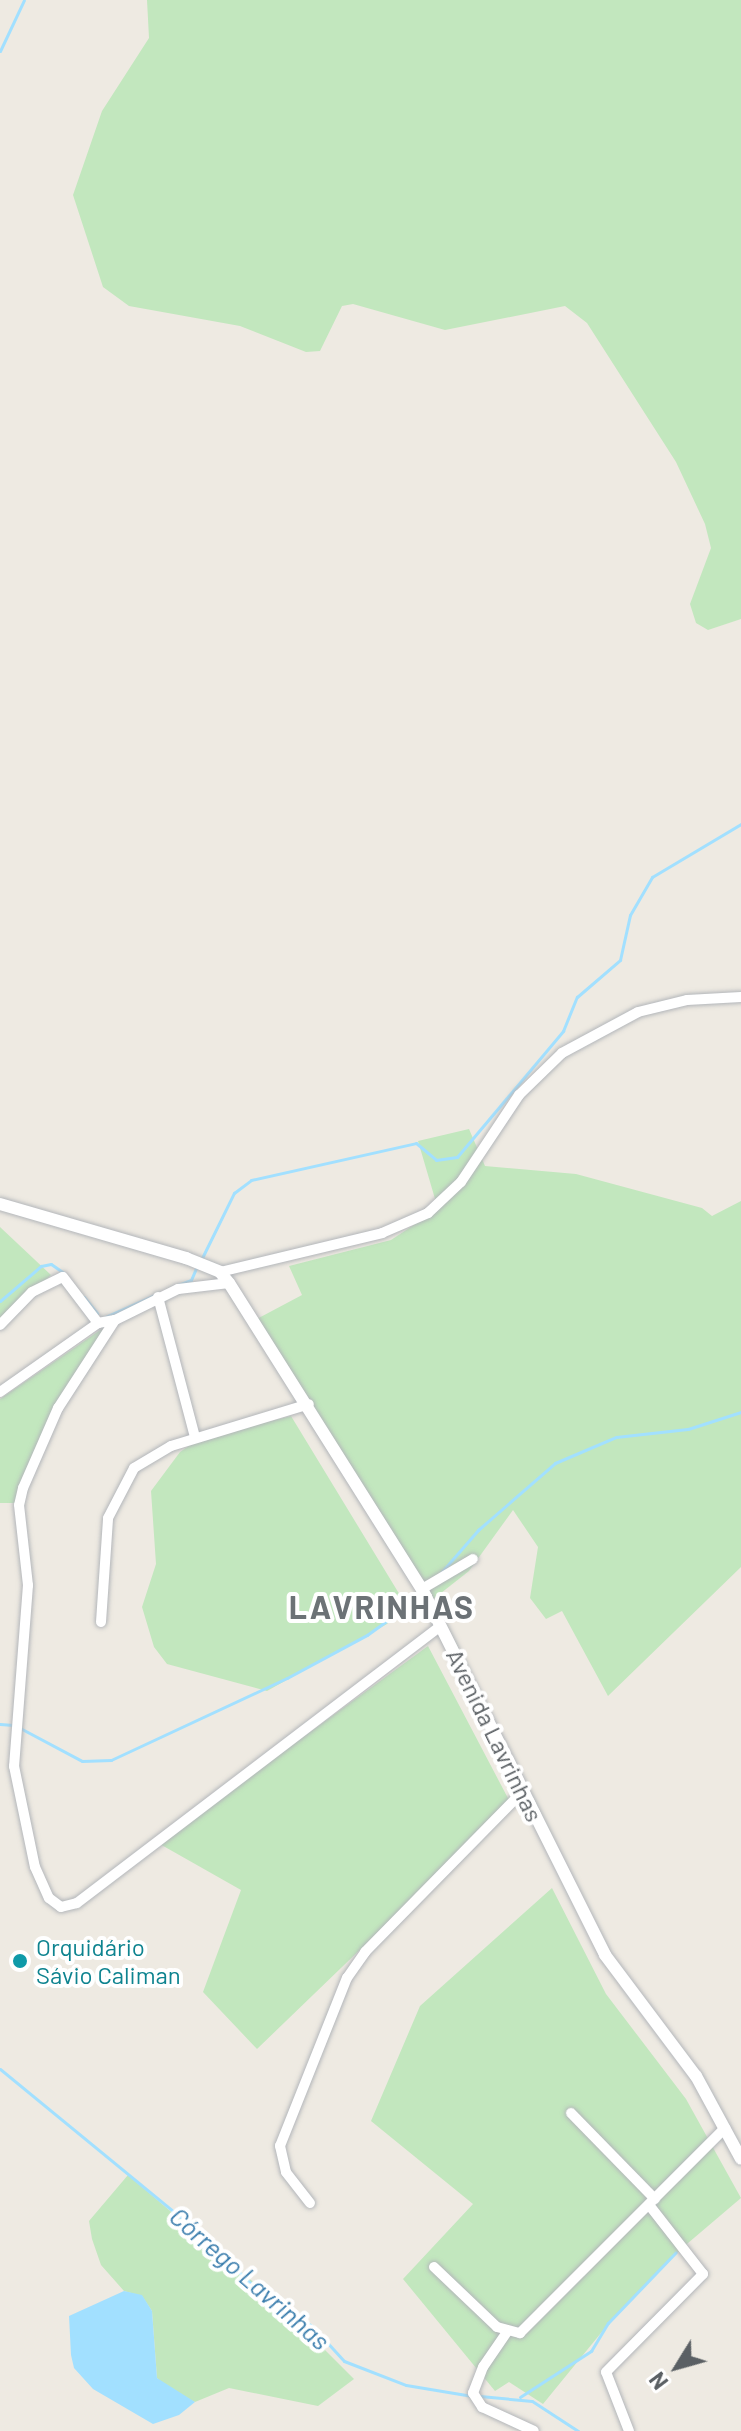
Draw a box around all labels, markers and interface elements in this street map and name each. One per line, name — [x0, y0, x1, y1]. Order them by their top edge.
district label: LAVRINHAS — [289, 1587, 475, 1625]
street label: Avenida Lavrinhas — [441, 1644, 549, 1826]
place label: Orquidário Sávio Caliman — [36, 1933, 181, 1989]
marker: Orquidário Sávio Caliman — [11, 1952, 29, 1970]
water label: Córrego Lavrinhas — [164, 2200, 336, 2356]
north arrow — [637, 2327, 717, 2407]
text: N — [643, 2368, 673, 2395]

